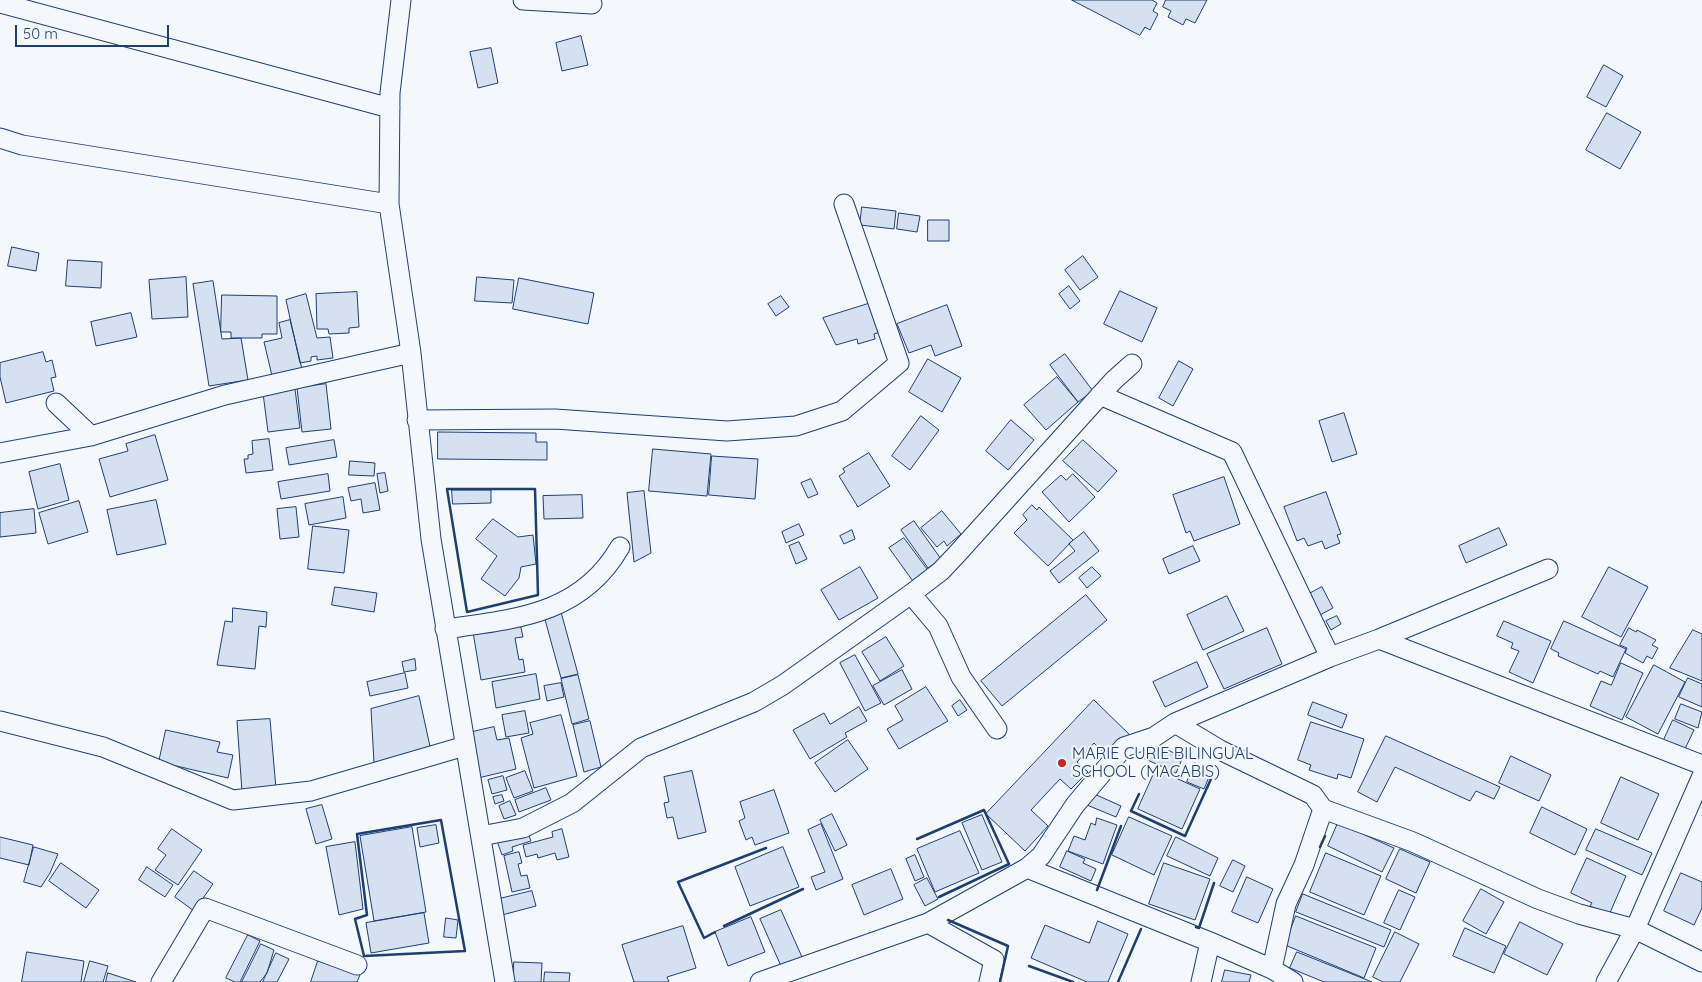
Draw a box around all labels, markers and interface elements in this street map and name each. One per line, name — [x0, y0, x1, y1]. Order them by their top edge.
scale bar — [18, 15, 171, 47]
text: 50 m — [23, 24, 58, 43]
place label: MARIE CURIE BILINGUAL SCHOOL (MACABIS) — [1072, 744, 1254, 782]
marker: MARIE CURIE BILINGUAL SCHOOL (MACABIS) — [1056, 757, 1068, 769]

